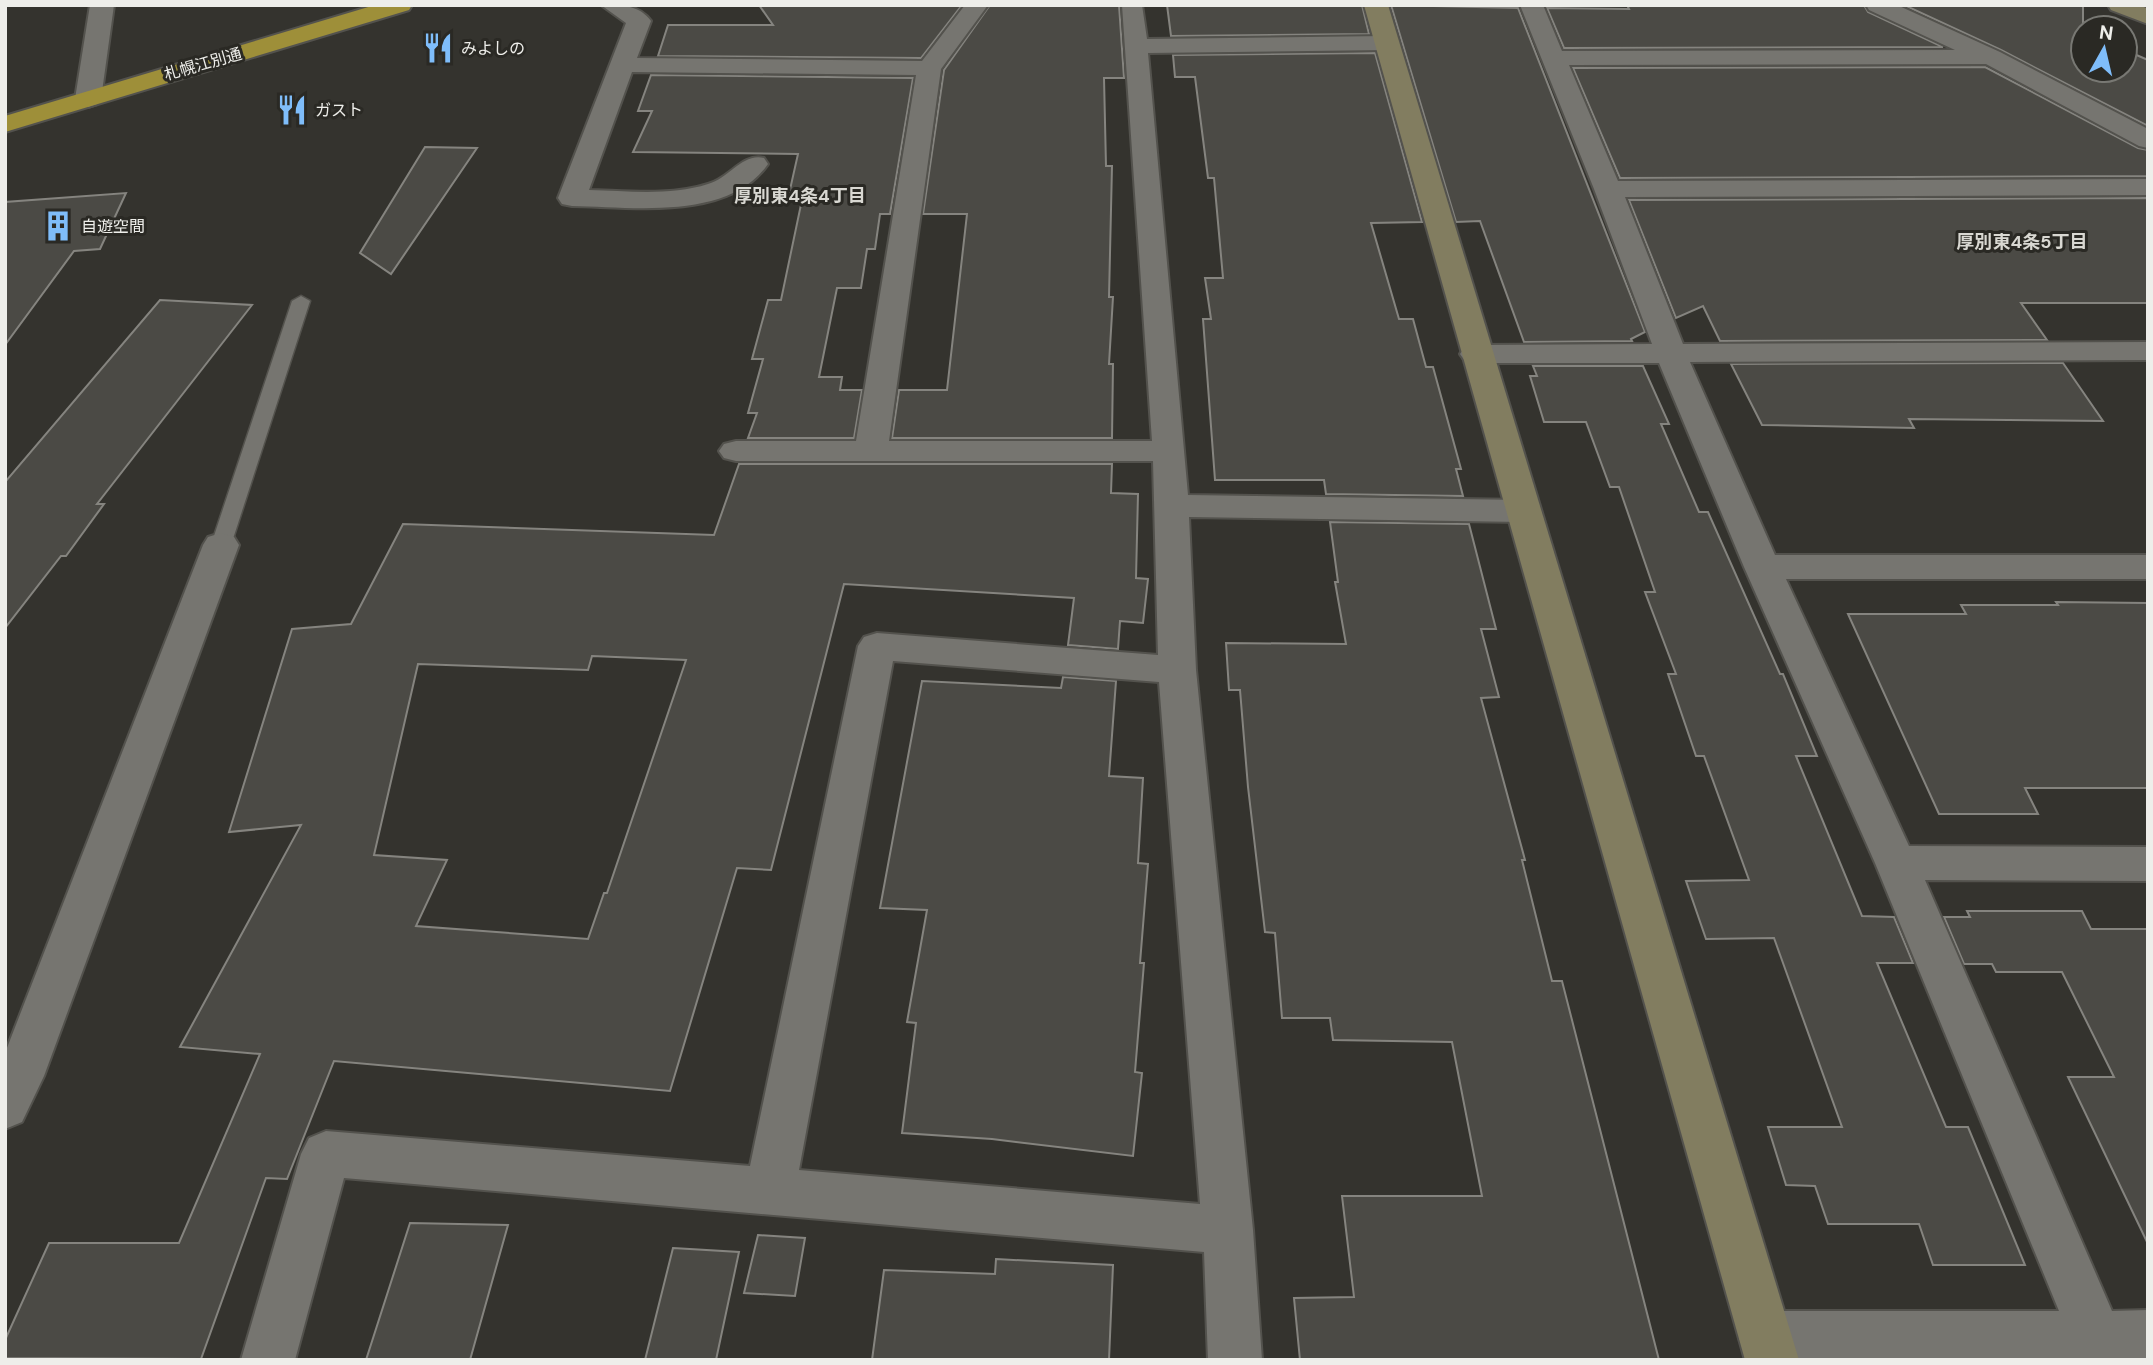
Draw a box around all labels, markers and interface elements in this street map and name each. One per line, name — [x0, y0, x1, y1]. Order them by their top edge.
north arrow — [2069, 14, 2139, 84]
text: N — [2098, 19, 2115, 46]
restaurant icon: みよしの — [421, 31, 455, 65]
place label: みよしの — [461, 38, 525, 59]
street label: 札幌江別通 — [162, 43, 244, 85]
restaurant icon: ガスト — [275, 93, 309, 127]
place label: ガスト — [315, 100, 363, 121]
district label: 厚別東4条4丁目 — [734, 184, 866, 208]
building icon: 自遊空間 — [41, 209, 75, 243]
place label: 自遊空間 — [81, 216, 145, 237]
district label: 厚別東4条5丁目 — [1957, 230, 2087, 254]

